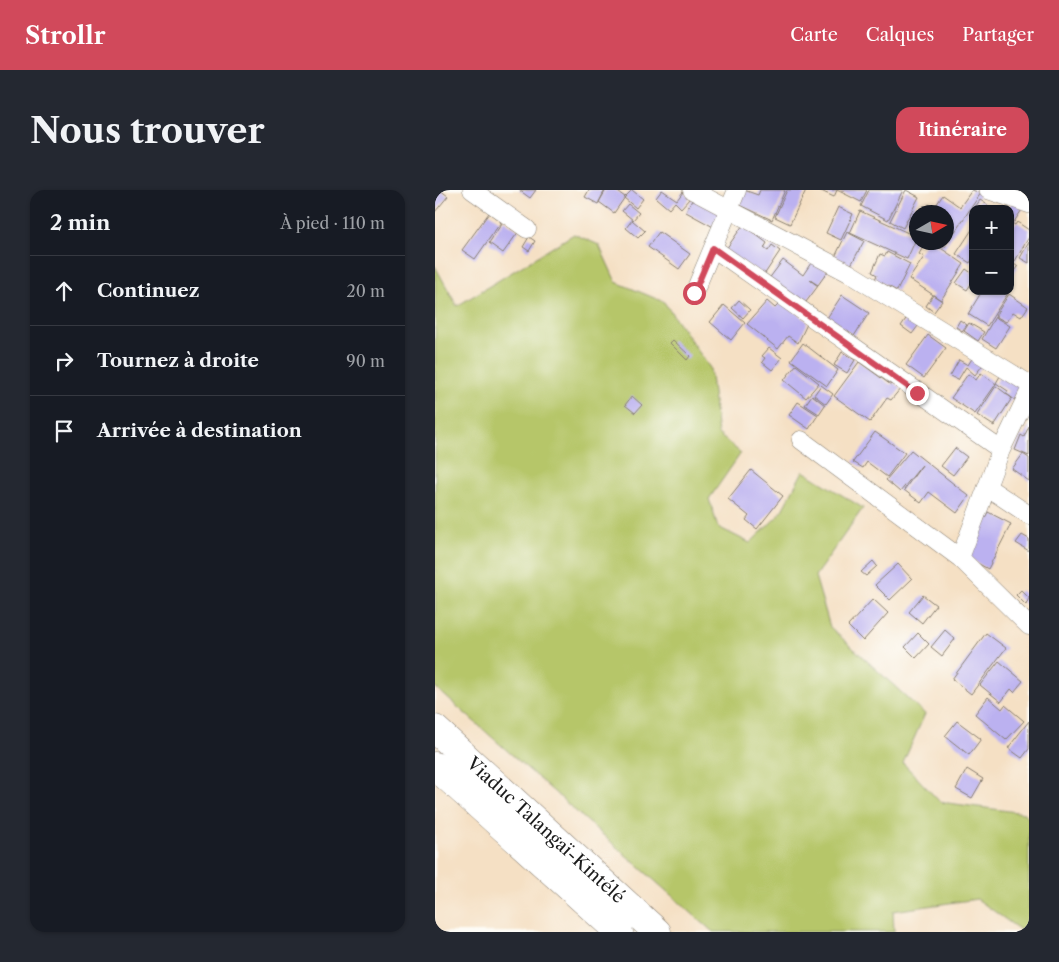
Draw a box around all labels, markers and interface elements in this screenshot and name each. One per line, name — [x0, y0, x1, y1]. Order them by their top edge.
text: Strollr — [25, 21, 105, 50]
text: Carte — [790, 24, 838, 46]
text: Calques — [866, 24, 934, 46]
text: Partager — [962, 24, 1034, 46]
button: Itinéraire — [896, 107, 1029, 153]
text: Nous trouver — [30, 109, 265, 152]
north arrow — [909, 205, 954, 250]
map controls — [969, 205, 1014, 295]
button: + — [969, 205, 1014, 250]
text: 2 min — [50, 210, 110, 235]
text: À pied · 110 m — [280, 213, 385, 233]
button: − — [969, 250, 1014, 295]
icon: ahead — [50, 277, 78, 305]
text: Continuez — [97, 279, 199, 302]
text: 20 m — [346, 281, 385, 301]
route start — [683, 282, 706, 305]
icon: right — [50, 347, 78, 375]
text: Tournez à droite — [97, 349, 259, 372]
text: 90 m — [346, 351, 385, 371]
route end — [906, 382, 929, 405]
icon: arrive — [50, 417, 78, 445]
text: Arrivée à destination — [97, 419, 302, 442]
street label: Viaduc Talangaï-Kintélé — [461, 752, 629, 908]

